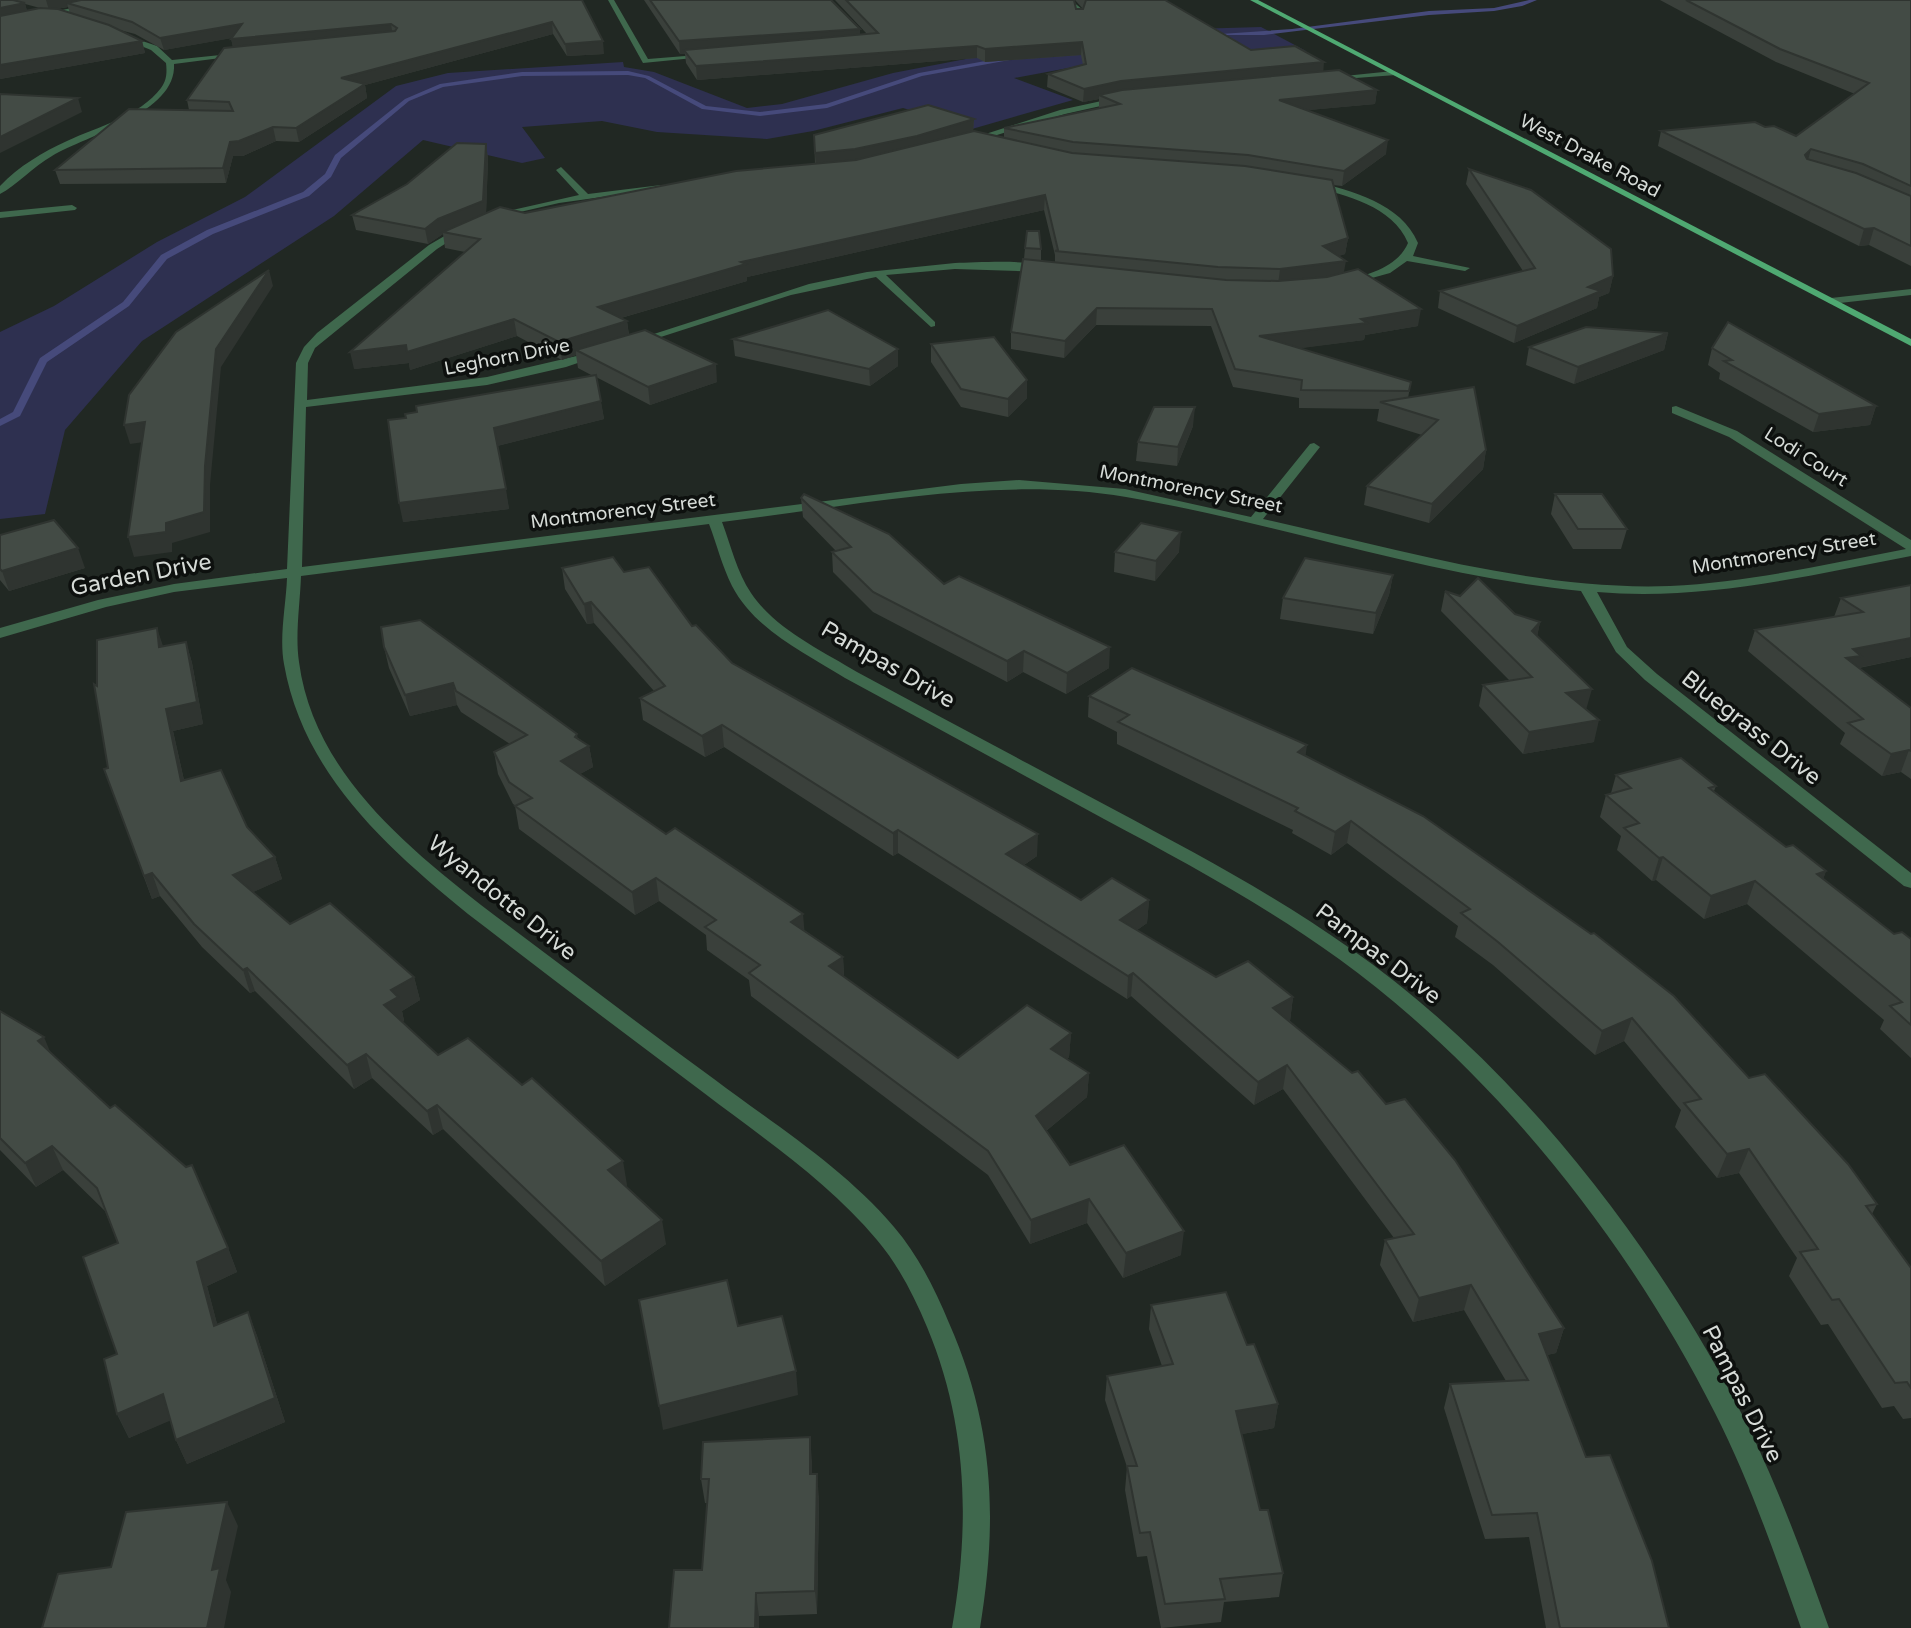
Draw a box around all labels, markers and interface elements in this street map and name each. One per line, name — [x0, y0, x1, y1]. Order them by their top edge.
street label: West Drake Road — [1516, 110, 1664, 202]
street label: Leghorn Drive — [442, 334, 572, 380]
street label: Lodi Court — [1760, 423, 1852, 491]
street label: Montmorency Street — [1098, 460, 1284, 518]
street label: Montmorency Street — [529, 489, 717, 533]
street label: Montmorency Street — [1690, 528, 1878, 578]
street label: Garden Drive — [68, 548, 214, 602]
street label: Pampas Drive — [816, 615, 960, 715]
street label: Bluegrass Drive — [1676, 665, 1826, 791]
street label: Wyandotte Drive — [422, 829, 582, 967]
street label: Pampas Drive — [1310, 898, 1446, 1010]
street label: Pampas Drive — [1695, 1321, 1789, 1467]

